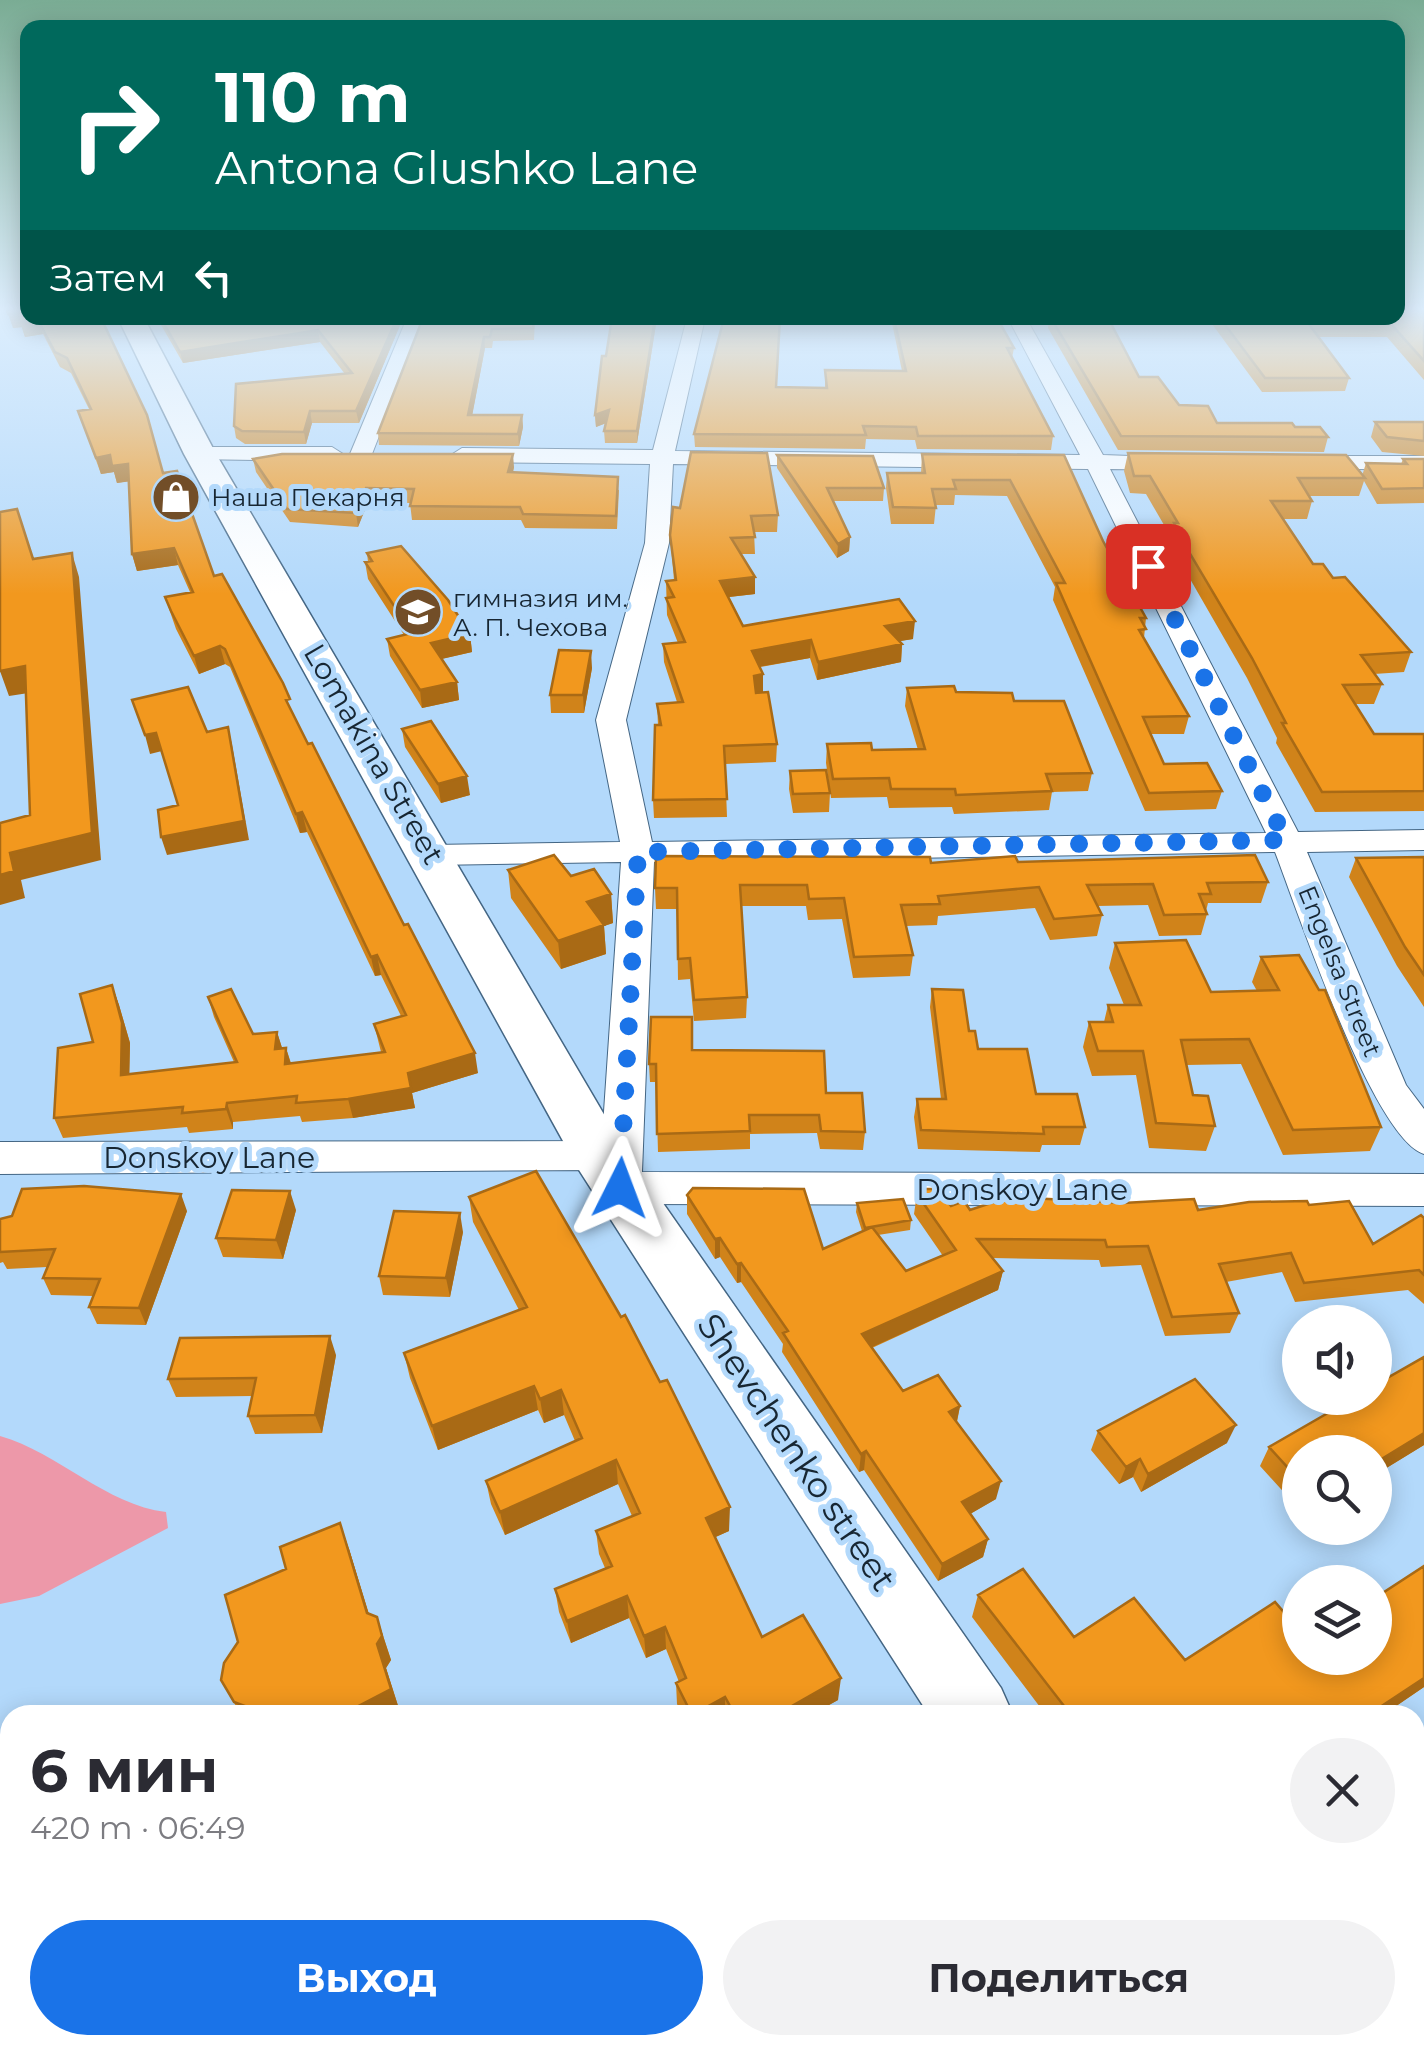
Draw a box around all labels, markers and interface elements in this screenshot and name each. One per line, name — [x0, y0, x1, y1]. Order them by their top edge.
text: 110 m — [215, 54, 411, 140]
icon: right — [50, 60, 180, 190]
text: Antona Glushko Lane — [215, 140, 698, 195]
icon: left — [186, 250, 241, 305]
text: Затем — [50, 254, 166, 301]
shop icon: Наша Пекарня — [150, 471, 202, 523]
place label: Наша Пекарня — [211, 482, 405, 512]
pin — [1106, 524, 1191, 609]
icon: arrive — [1121, 539, 1176, 594]
place label: гимназия им. А. П. Чехова — [453, 583, 628, 642]
school or university icon: гимназия им. А. П. Чехова — [392, 586, 444, 638]
street label: Lomakina Street — [296, 637, 452, 871]
street label: Engelsa Street — [1292, 881, 1388, 1061]
position arrow — [568, 1136, 672, 1240]
street label: Donskoy Lane — [103, 1139, 315, 1176]
street label: Donskoy Lane — [916, 1171, 1128, 1208]
street label: Shevchenko street — [688, 1305, 906, 1599]
map controls — [1282, 1305, 1392, 1675]
button: sound — [1282, 1305, 1392, 1415]
button: search — [1282, 1435, 1392, 1545]
button: layers — [1282, 1565, 1392, 1675]
text: 6 мин — [30, 1734, 218, 1807]
button: close — [1290, 1738, 1395, 1843]
text: 420 m · 06:49 — [30, 1808, 245, 1847]
button: Выход — [30, 1920, 703, 2035]
button: Поделиться — [723, 1920, 1395, 2035]

